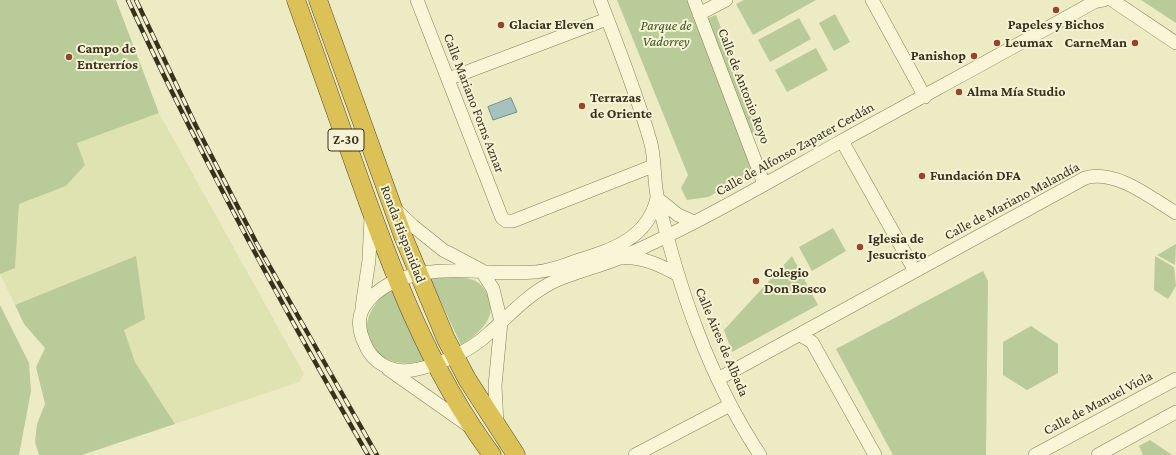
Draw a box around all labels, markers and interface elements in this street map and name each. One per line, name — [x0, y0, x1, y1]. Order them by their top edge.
marker: Papeles y Bichos — [1051, 5, 1061, 15]
place label: Glaciar Eleven — [509, 17, 594, 33]
place label: Papeles y Bichos — [1008, 17, 1104, 33]
park label: Parque de Vadorrey — [640, 18, 692, 50]
marker: Glaciar Eleven — [496, 20, 506, 30]
street label: Calle de Antonio Royo — [714, 26, 774, 146]
street label: Calle Mariano Forns Aznar — [440, 31, 508, 175]
place label: Leumax — [1005, 35, 1053, 51]
place label: CarneMan — [1065, 35, 1127, 51]
marker: Leumax — [992, 38, 1002, 48]
marker: CarneMan — [1130, 38, 1140, 48]
place label: Campo de Entrerríos — [77, 41, 138, 74]
place label: Panishop — [911, 48, 966, 64]
marker: Panishop — [969, 51, 979, 61]
marker: Campo de Entrerríos — [64, 52, 74, 62]
place label: Alma Mía Studio — [967, 84, 1066, 100]
marker: Alma Mía Studio — [954, 87, 964, 97]
place label: Terrazas de Oriente — [590, 90, 652, 122]
street label: Calle de Alfonso Zapater Cerdán — [713, 98, 877, 200]
marker: Terrazas de Oriente — [577, 101, 587, 111]
road number: Z-30 — [328, 129, 364, 151]
street label: Calle de Mariano Malandía — [942, 158, 1082, 244]
place label: Fundación DFA — [930, 168, 1021, 184]
marker: Fundación DFA — [917, 171, 927, 181]
street label: Ronda Hispanidad — [377, 183, 429, 285]
place label: Iglesia de Jesucristo — [868, 231, 927, 264]
marker: Iglesia de Jesucristo — [855, 242, 865, 252]
place label: Colegio Don Bosco — [764, 265, 826, 298]
marker: Colegio Don Bosco — [751, 276, 761, 286]
street label: Calle Aires de Albada — [691, 285, 753, 399]
street label: Calle de Manuel Viola — [1041, 367, 1155, 439]

